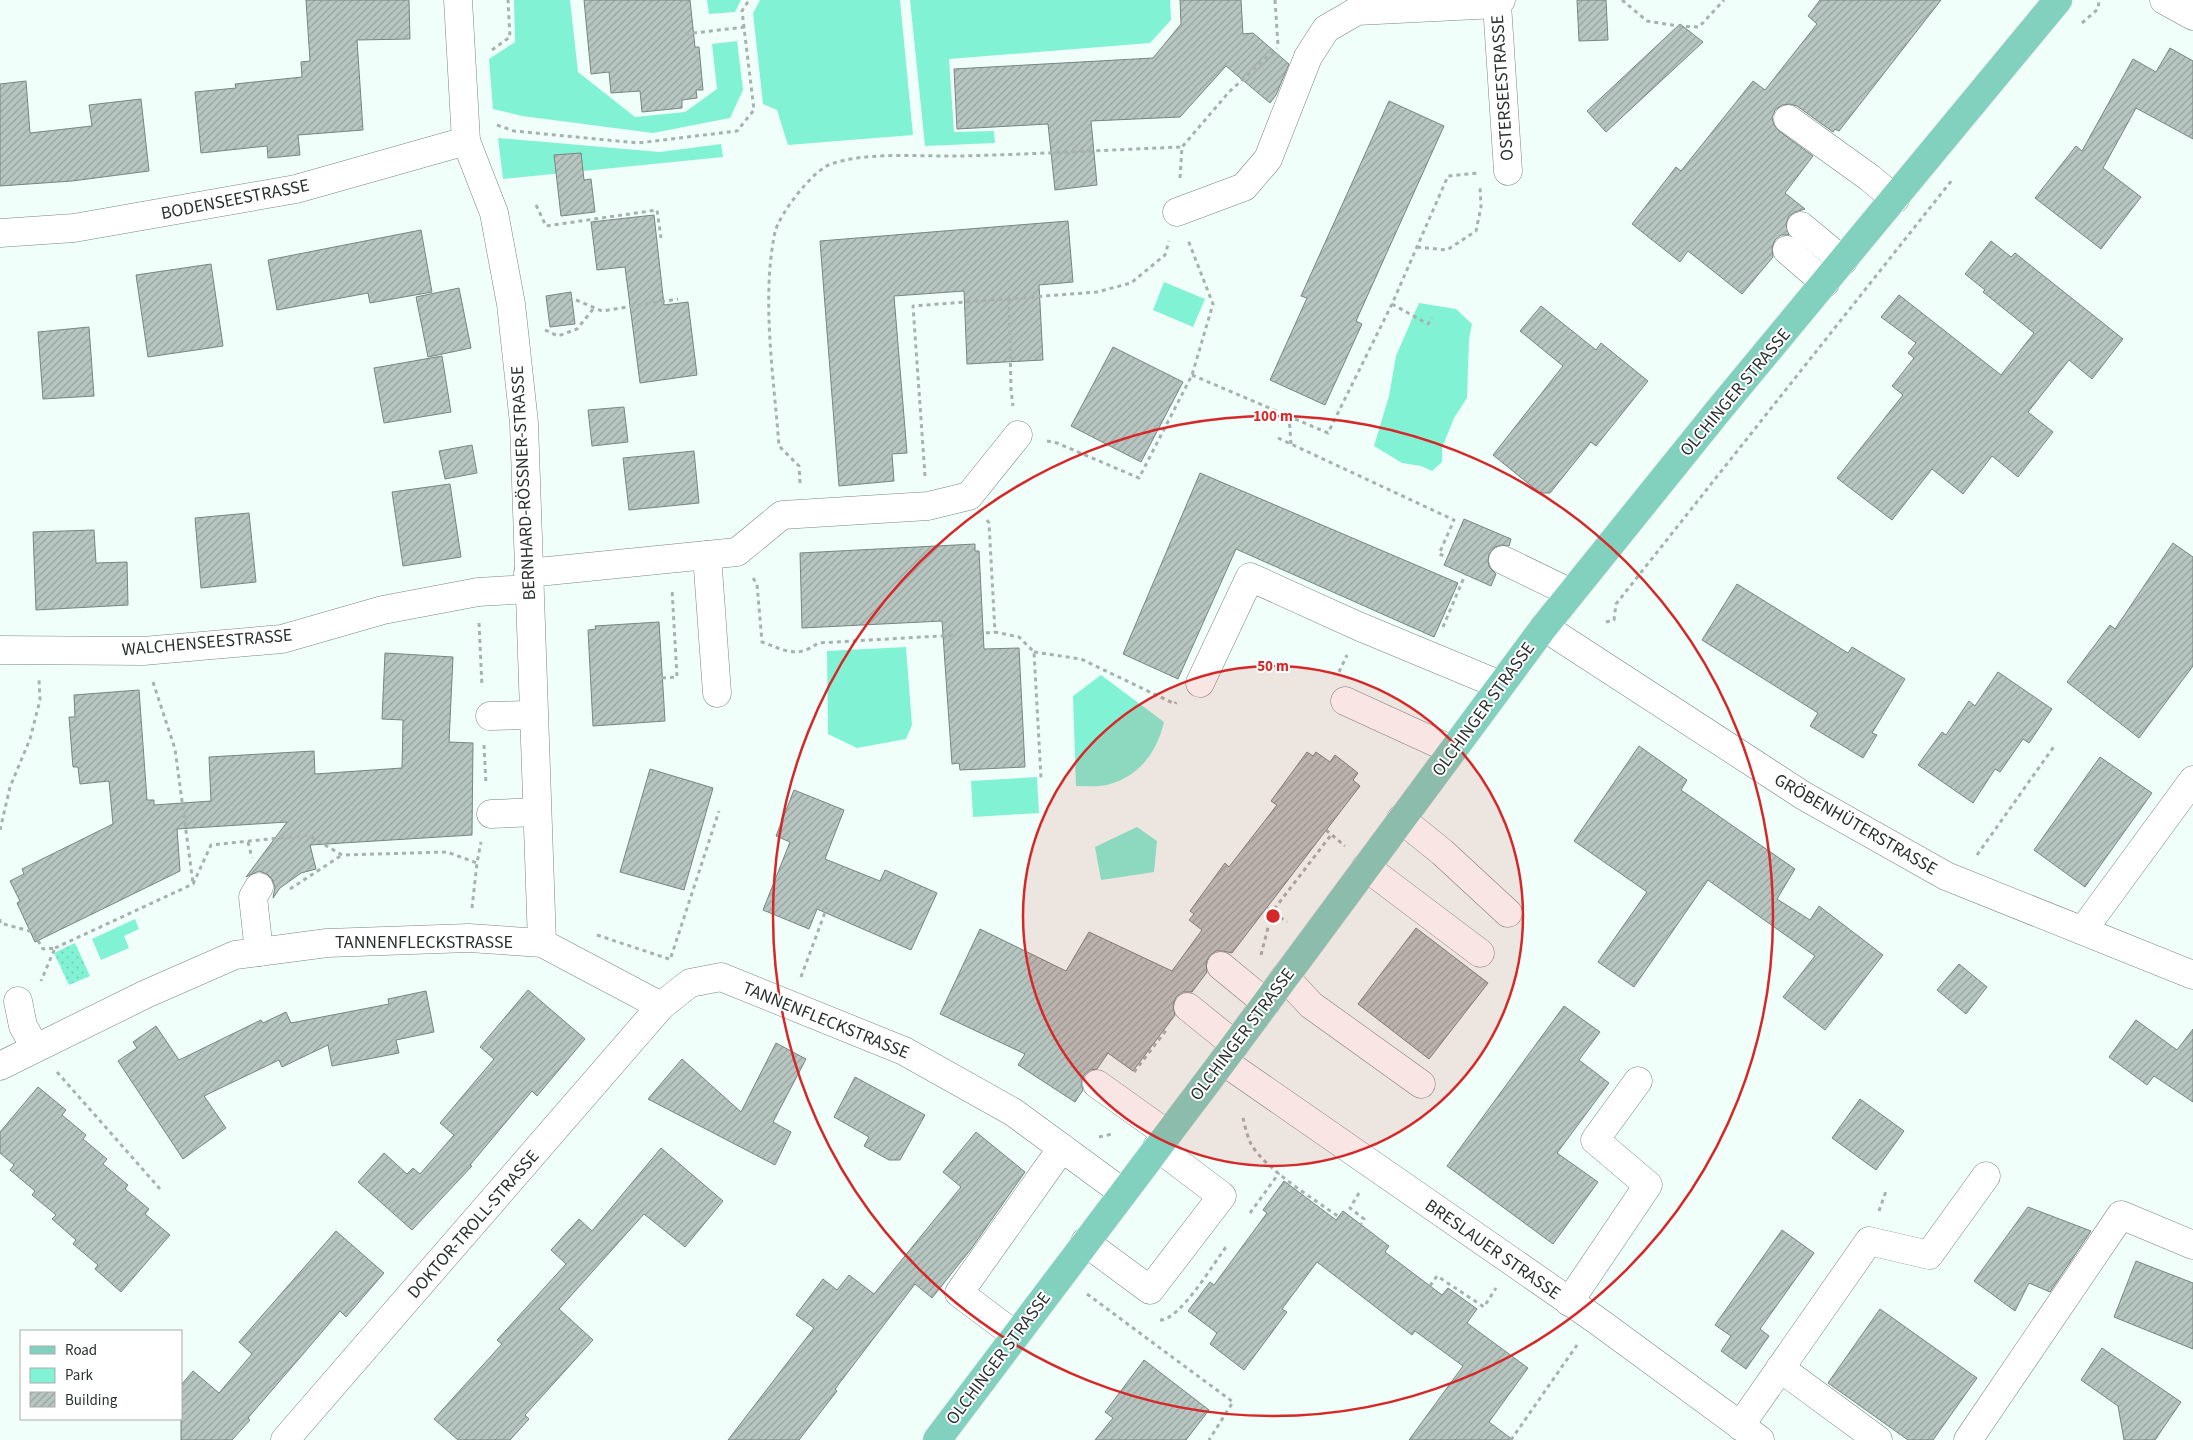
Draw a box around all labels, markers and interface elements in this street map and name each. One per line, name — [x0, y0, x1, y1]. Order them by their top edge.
street label: OSTERSEESTRASSE — [1485, 14, 1520, 162]
street label: BODENSEESTRASSE — [159, 173, 311, 226]
street label: OLCHINGER STRASSE — [1674, 323, 1797, 462]
street label: BERNHARD-RÖSSNER-STRASSE — [505, 365, 542, 601]
text: 100 m — [1253, 406, 1293, 427]
street label: WALCHENSEESTRASSE — [121, 623, 293, 662]
street label: OLCHINGER STRASSE — [1426, 637, 1541, 782]
text: 50 m — [1257, 656, 1289, 677]
street label: GRÖBENHÜTERSTRASSE — [1769, 767, 1942, 881]
centre of rings — [1264, 907, 1282, 925]
street label: TANNENFLECKSTRASSE — [335, 930, 513, 955]
street label: OLCHINGER STRASSE — [1184, 963, 1301, 1106]
street label: TANNENFLECKSTRASSE — [739, 976, 913, 1065]
street label: DOKTOR-TROLL-STRASSE — [402, 1145, 545, 1304]
street label: BRESLAUER STRASSE — [1420, 1193, 1566, 1306]
street label: OLCHINGER STRASSE — [940, 1287, 1057, 1430]
legend — [20, 1330, 182, 1420]
text: Road — [65, 1340, 97, 1361]
text: Park — [65, 1365, 94, 1386]
text: Building — [65, 1390, 118, 1411]

